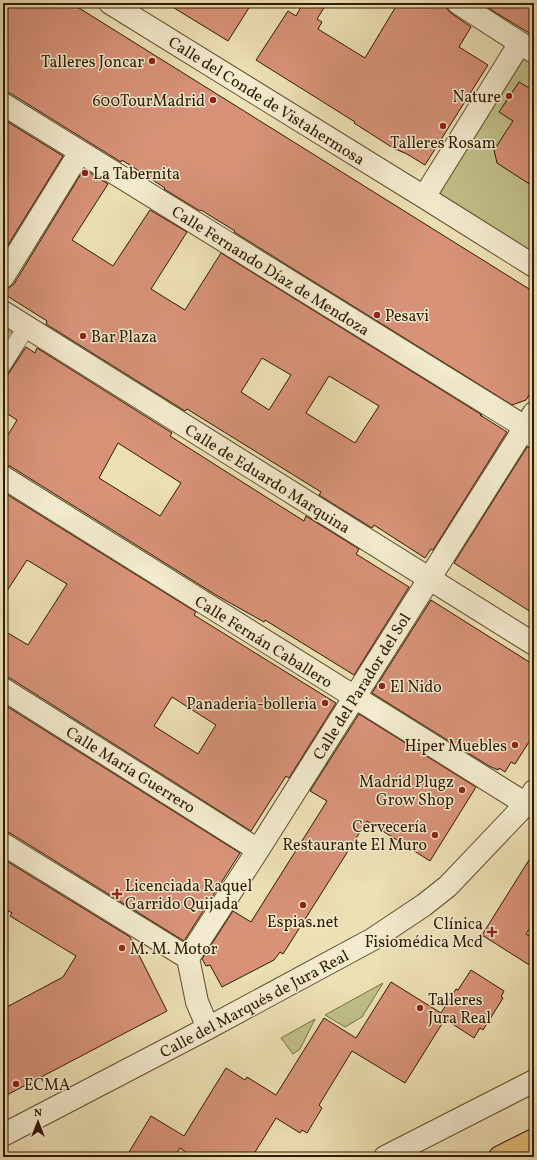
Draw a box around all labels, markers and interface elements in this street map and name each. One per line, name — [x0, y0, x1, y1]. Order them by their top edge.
street label: Calle del Conde de Vistahermosa — [164, 32, 368, 171]
place label: Talleres Joncar — [41, 52, 144, 74]
marker: Talleres Joncar — [147, 56, 157, 66]
place label: Nature — [452, 87, 501, 109]
place label: 600TourMadrid — [92, 91, 205, 113]
marker: Nature — [504, 91, 514, 101]
marker: 600TourMadrid — [208, 95, 218, 105]
marker: Talleres Rosam — [438, 121, 448, 131]
place label: Talleres Rosam — [390, 133, 496, 155]
place label: La Tabernita — [93, 164, 180, 186]
marker: La Tabernita — [80, 168, 90, 178]
street label: Calle Fernando Díaz de Mendoza — [167, 201, 373, 342]
place label: Pesavi — [385, 306, 429, 328]
marker: Pesavi — [372, 310, 382, 320]
place label: Bar Plaza — [91, 327, 157, 349]
marker: Bar Plaza — [78, 331, 88, 341]
street label: Calle de Eduardo Marquina — [180, 420, 354, 540]
street label: Calle Fernán Caballero — [190, 591, 336, 694]
street label: Calle del Parador del Sol — [309, 609, 417, 765]
place label: El Nido — [390, 677, 442, 699]
marker: El Nido — [377, 681, 387, 691]
place label: Panaderia-bolleria — [186, 694, 317, 716]
marker: Panaderia-bolleria — [320, 698, 330, 708]
street label: Calle María Guerrero — [61, 722, 199, 819]
place label: Hiper Muebles — [404, 736, 507, 758]
marker: Hiper Muebles — [510, 740, 520, 750]
place label: Madrid Plugz Grow Shop — [359, 772, 454, 812]
marker: Madrid Plugz Grow Shop — [457, 785, 467, 795]
place label: Cervecería Restaurante El Muro — [282, 817, 427, 857]
marker: Cervecería Restaurante El Muro — [430, 830, 440, 840]
place label: Licenciada Raquel Garrido Quijada — [125, 876, 252, 916]
marker: Licenciada Raquel Garrido Quijada — [112, 889, 122, 899]
marker: Espias.net — [298, 900, 308, 910]
place label: Espias.net — [267, 912, 339, 934]
place label: Clínica Fisiomédica Mcd — [365, 914, 483, 954]
marker: Clínica Fisiomédica Mcd — [486, 926, 498, 938]
place label: M. M. Motor — [130, 939, 218, 961]
marker: M. M. Motor — [117, 943, 127, 953]
street label: Calle del Marqués de Jura Real — [157, 945, 354, 1064]
place label: Talleres Jura Real — [428, 990, 491, 1030]
marker: Talleres Jura Real — [415, 1003, 425, 1013]
place label: ECMA — [24, 1075, 70, 1097]
marker: ECMA — [11, 1079, 21, 1089]
north arrow — [18, 1102, 58, 1142]
text: N — [34, 1106, 42, 1121]

